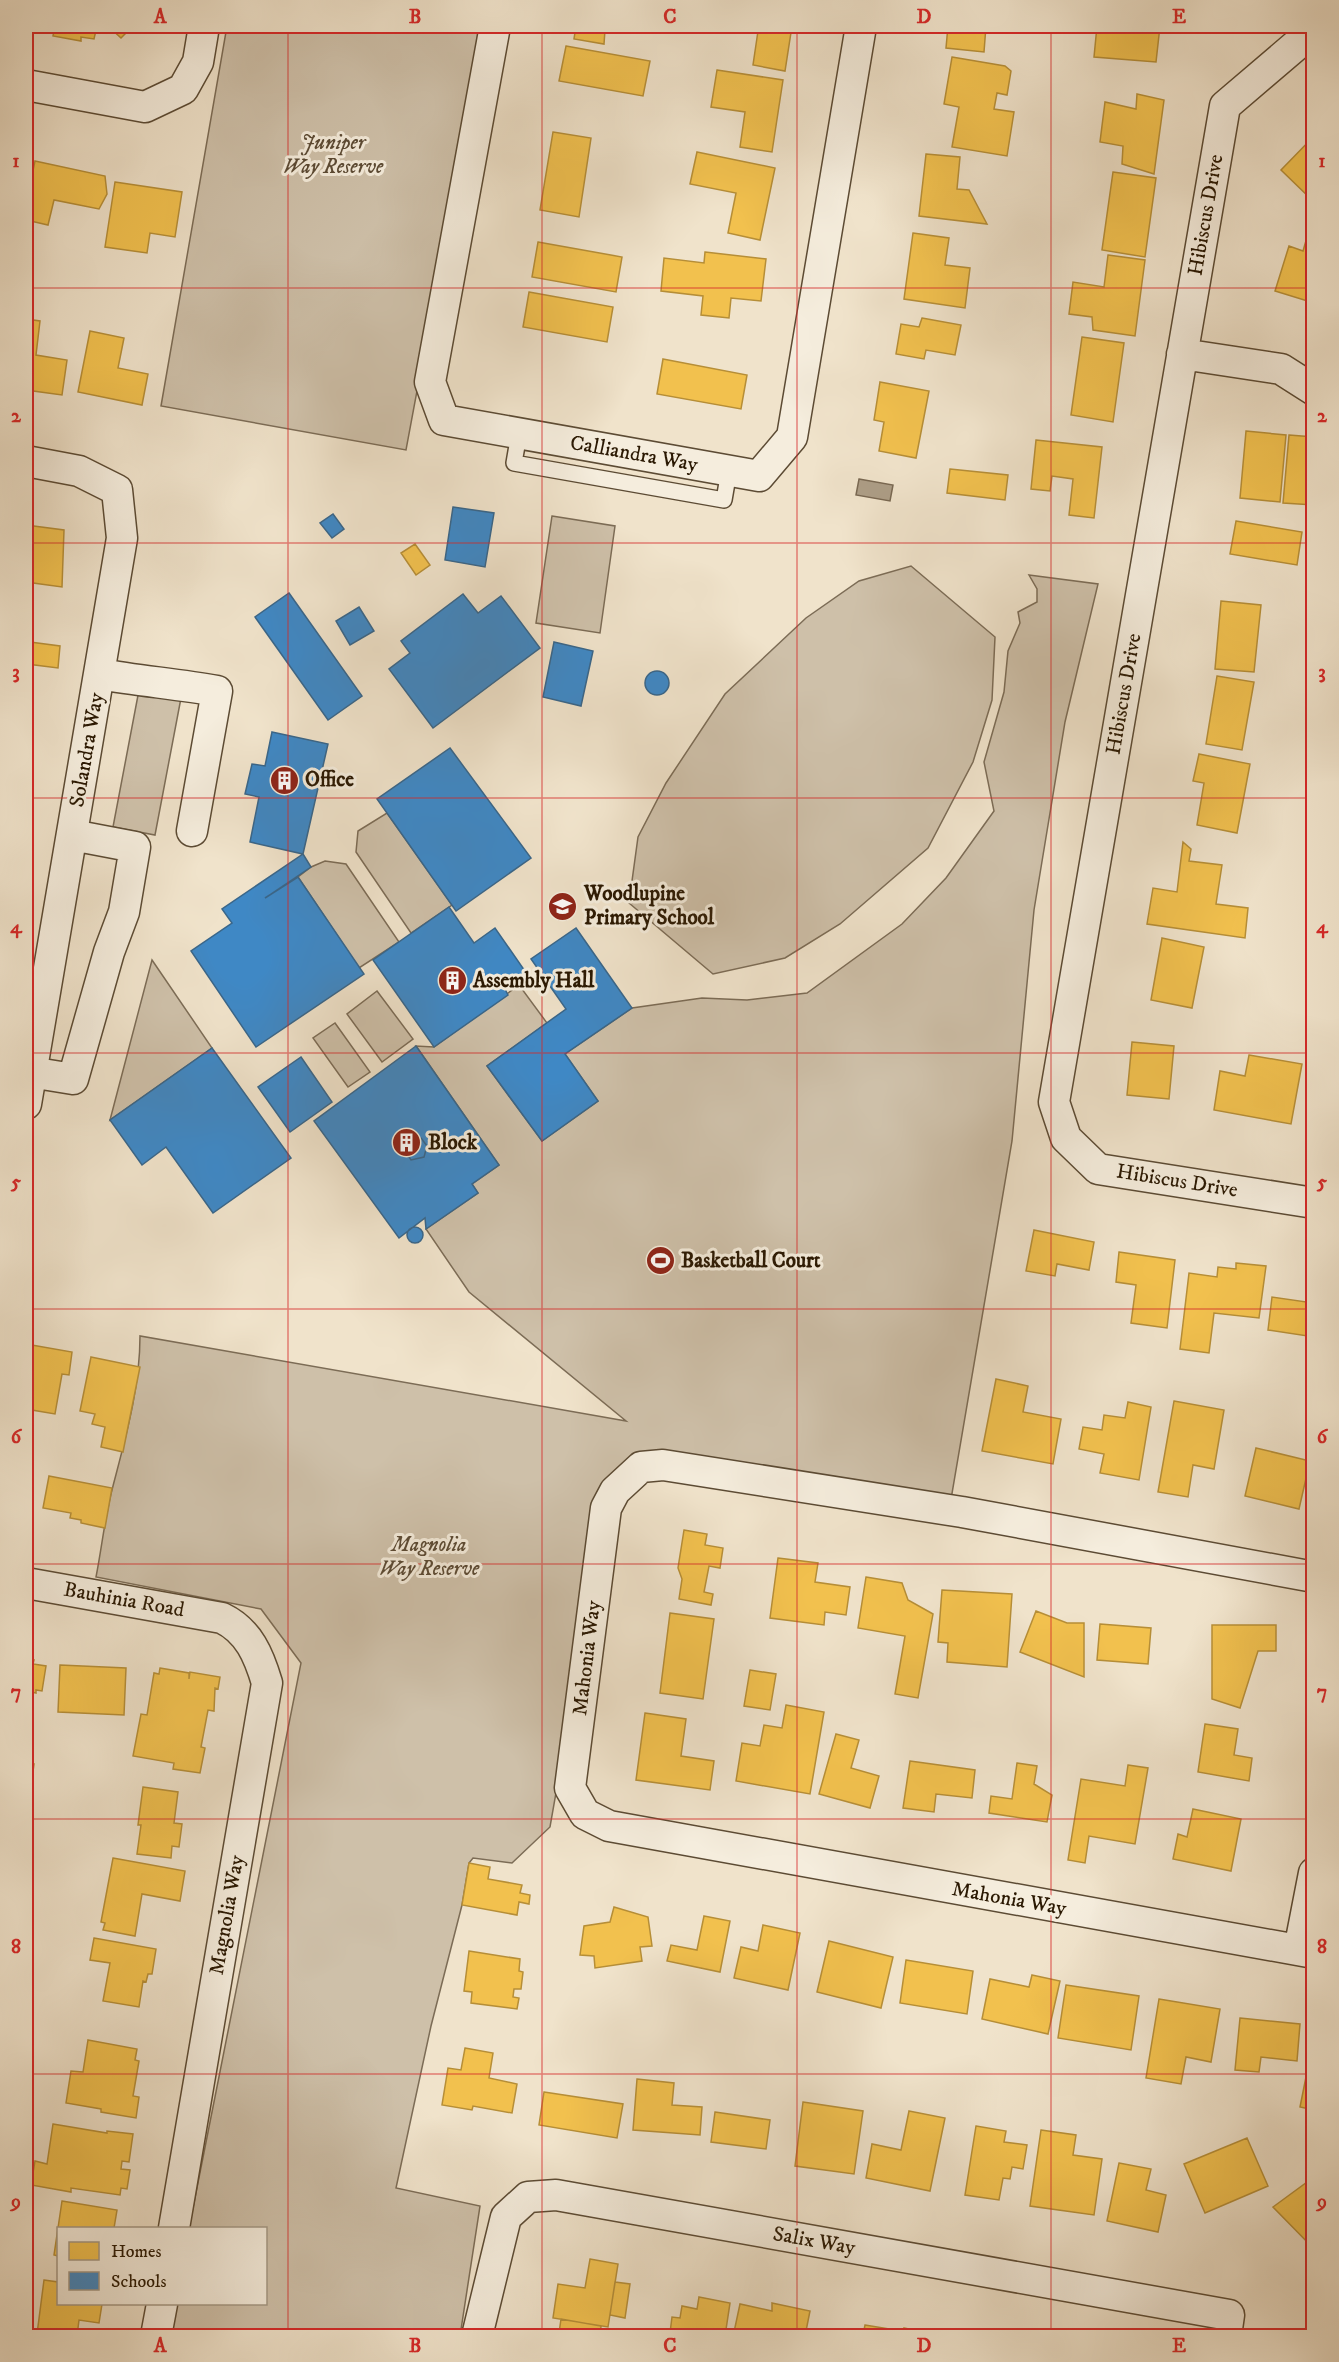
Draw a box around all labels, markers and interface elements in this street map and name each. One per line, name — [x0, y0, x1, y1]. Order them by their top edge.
text: A — [153, 5, 168, 30]
text: B — [409, 5, 421, 30]
text: C — [663, 5, 677, 30]
text: D — [917, 5, 932, 30]
text: E — [1172, 5, 1186, 30]
park label: Juniper Way Reserve — [283, 130, 384, 180]
text: 1 — [12, 149, 20, 174]
text: 1 — [1318, 149, 1326, 174]
street label: Hibiscus Drive — [1183, 152, 1230, 278]
text: 2 — [11, 404, 22, 429]
text: 2 — [1317, 404, 1328, 429]
street label: Calliandra Way — [568, 430, 701, 478]
street label: Hibiscus Drive — [1101, 631, 1148, 757]
text: 3 — [12, 660, 20, 685]
text: 3 — [1318, 660, 1326, 685]
street label: Solandra Way — [64, 690, 110, 809]
building icon: Office — [268, 764, 300, 796]
place label: Office — [305, 767, 354, 793]
place label: Woodlupine Primary School — [583, 881, 715, 931]
school or university icon: Woodlupine Primary School — [547, 890, 579, 922]
text: 4 — [10, 915, 23, 940]
text: 4 — [1316, 915, 1329, 940]
building icon: Assembly Hall — [436, 965, 468, 997]
place label: Assembly Hall — [472, 968, 595, 994]
building icon: Block — [391, 1127, 423, 1159]
place label: Block — [428, 1130, 478, 1156]
street label: Hibiscus Drive — [1114, 1159, 1240, 1203]
text: 5 — [10, 1170, 21, 1195]
text: 5 — [1316, 1170, 1327, 1195]
sports icon: Basketball Court — [644, 1245, 676, 1277]
place label: Basketball Court — [681, 1248, 821, 1274]
text: 6 — [11, 1425, 23, 1450]
text: 6 — [1317, 1425, 1329, 1450]
park label: Magnolia Way Reserve — [379, 1532, 480, 1582]
street label: Bauhinia Road — [62, 1577, 187, 1623]
street label: Mahonia Way — [567, 1598, 607, 1717]
text: 7 — [11, 1680, 21, 1705]
text: 7 — [1317, 1680, 1327, 1705]
street label: Magnolia Way — [204, 1852, 251, 1977]
street label: Mahonia Way — [950, 1876, 1069, 1922]
text: 8 — [11, 1935, 21, 1960]
text: 8 — [1317, 1935, 1327, 1960]
text: 9 — [9, 2190, 21, 2215]
text: 9 — [1315, 2190, 1327, 2215]
street label: Salix Way — [771, 2221, 858, 2261]
legend — [57, 2227, 267, 2305]
text: Homes — [111, 2241, 162, 2263]
text: Schools — [111, 2271, 166, 2293]
text: A — [153, 2334, 168, 2359]
text: B — [409, 2334, 421, 2359]
text: C — [663, 2334, 677, 2359]
text: D — [917, 2334, 932, 2359]
text: E — [1172, 2334, 1186, 2359]

